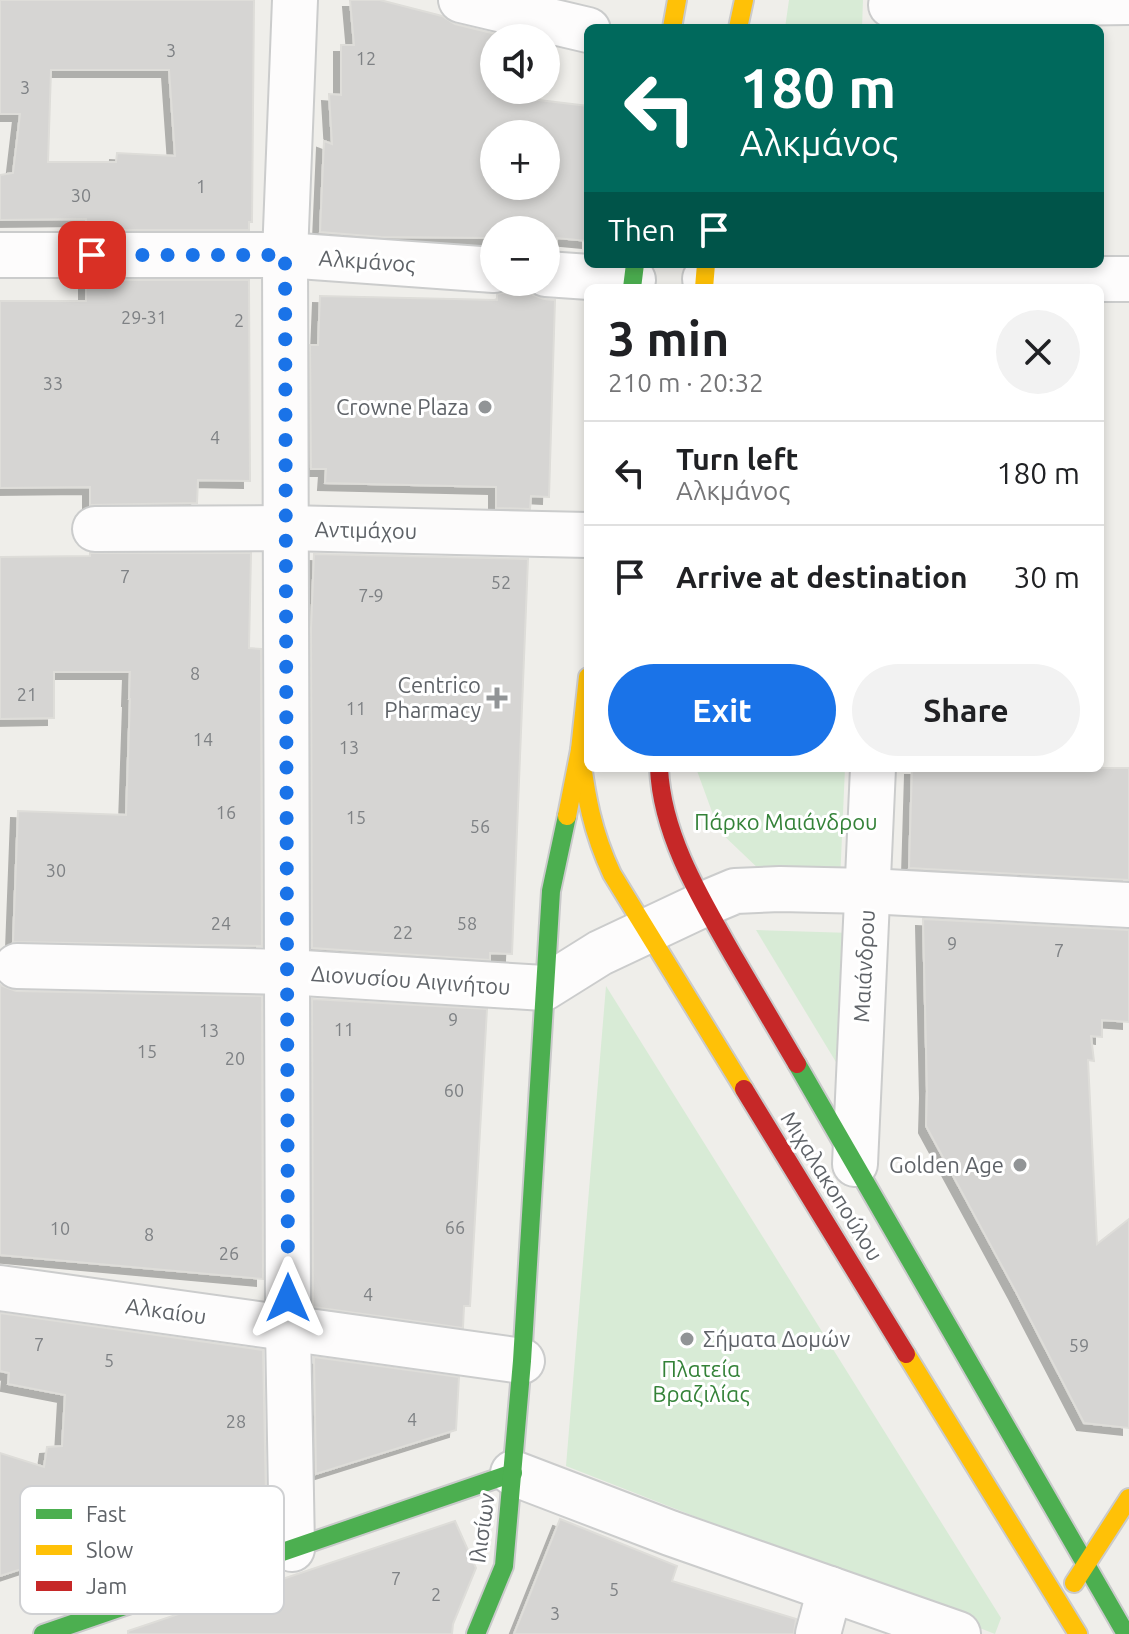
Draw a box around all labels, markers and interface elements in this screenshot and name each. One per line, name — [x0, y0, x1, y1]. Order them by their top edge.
map controls — [480, 24, 560, 296]
button: sound — [480, 24, 560, 104]
house number: 3 — [166, 40, 176, 60]
house number: 12 — [356, 48, 376, 68]
icon: left — [608, 56, 712, 160]
text: 180 m — [740, 56, 896, 119]
house number: 3 — [20, 77, 30, 97]
button: + — [480, 120, 560, 200]
text: Αλκμάνος — [740, 122, 898, 163]
house number: 1 — [196, 176, 206, 196]
house number: 30 — [71, 185, 91, 205]
icon: arrive — [692, 208, 736, 252]
text: Then — [608, 213, 676, 247]
button: − — [480, 216, 560, 296]
pin — [58, 221, 126, 289]
icon: arrive — [70, 233, 114, 277]
street label: Αλκμάνος — [318, 245, 416, 277]
house number: 29-31 — [121, 307, 167, 327]
house number: 2 — [234, 310, 244, 330]
button: close — [996, 310, 1080, 394]
text: 3 min — [608, 311, 729, 365]
text: 210 m · 20:32 — [608, 368, 764, 397]
house number: 33 — [43, 373, 63, 393]
place label: Crowne Plaza — [336, 394, 469, 419]
marker: Crowne Plaza — [476, 398, 494, 416]
house number: 4 — [210, 427, 220, 447]
text: Turn left — [676, 442, 798, 476]
icon: left — [608, 451, 652, 495]
text: 180 m — [996, 456, 1080, 490]
text: Αλκμάνος — [676, 476, 790, 505]
street label: Αντιμάχου — [314, 516, 418, 543]
icon: arrive — [608, 555, 652, 599]
text: Arrive at destination — [676, 560, 968, 594]
text: 30 m — [1013, 560, 1080, 594]
house number: 7 — [120, 566, 130, 586]
house number: 52 — [491, 572, 511, 592]
house number: 7-9 — [358, 585, 384, 605]
house number: 8 — [190, 663, 200, 683]
button: Exit — [608, 664, 836, 756]
button: Share — [852, 664, 1080, 756]
place label: Centrico Pharmacy — [384, 672, 481, 722]
house number: 21 — [17, 684, 37, 704]
marker: Centrico Pharmacy — [488, 689, 506, 707]
house number: 11 — [346, 698, 366, 718]
house number: 14 — [193, 729, 213, 749]
house number: 13 — [339, 737, 359, 757]
house number: 16 — [216, 802, 236, 822]
house number: 15 — [346, 807, 366, 827]
park label: Πάρκο Μαιάνδρου — [694, 809, 878, 834]
house number: 56 — [470, 816, 490, 836]
house number: 30 — [46, 860, 66, 880]
street label: Μαιάνδρου — [848, 909, 879, 1023]
house number: 24 — [211, 913, 231, 933]
house number: 58 — [457, 913, 477, 933]
house number: 22 — [393, 922, 413, 942]
house number: 9 — [947, 933, 957, 953]
house number: 7 — [1054, 940, 1064, 960]
street label: Διονυσίου Αιγινήτου — [311, 960, 512, 999]
house number: 9 — [448, 1009, 458, 1029]
house number: 11 — [334, 1019, 354, 1039]
house number: 13 — [199, 1020, 219, 1040]
house number: 15 — [137, 1041, 157, 1061]
house number: 20 — [225, 1048, 245, 1068]
house number: 60 — [444, 1080, 464, 1100]
street label: Μιχαλακοπούλου — [776, 1107, 888, 1265]
place label: Golden Age — [889, 1152, 1004, 1177]
marker: Golden Age — [1011, 1156, 1029, 1174]
house number: 66 — [445, 1217, 465, 1237]
house number: 10 — [50, 1218, 70, 1238]
house number: 8 — [144, 1224, 154, 1244]
house number: 26 — [219, 1243, 239, 1263]
position arrow — [246, 1256, 330, 1340]
house number: 4 — [363, 1284, 373, 1304]
street label: Αλκαίου — [124, 1292, 208, 1329]
place label: Σήματα Δομών — [703, 1326, 850, 1351]
marker: Σήματα Δομών — [678, 1330, 696, 1348]
house number: 7 — [34, 1334, 44, 1354]
house number: 59 — [1069, 1335, 1089, 1355]
house number: 5 — [104, 1350, 114, 1370]
park label: Πλατεία Βραζιλίας — [653, 1356, 749, 1407]
house number: 4 — [407, 1409, 417, 1429]
house number: 28 — [226, 1411, 246, 1431]
legend — [20, 1486, 284, 1614]
street label: Ιλισίων — [464, 1491, 499, 1565]
text: Fast — [86, 1501, 127, 1526]
text: Slow — [86, 1537, 133, 1562]
house number: 7 — [391, 1568, 401, 1588]
text: Jam — [86, 1573, 127, 1598]
house number: 5 — [609, 1579, 619, 1599]
house number: 2 — [431, 1584, 441, 1604]
house number: 3 — [550, 1603, 560, 1623]

